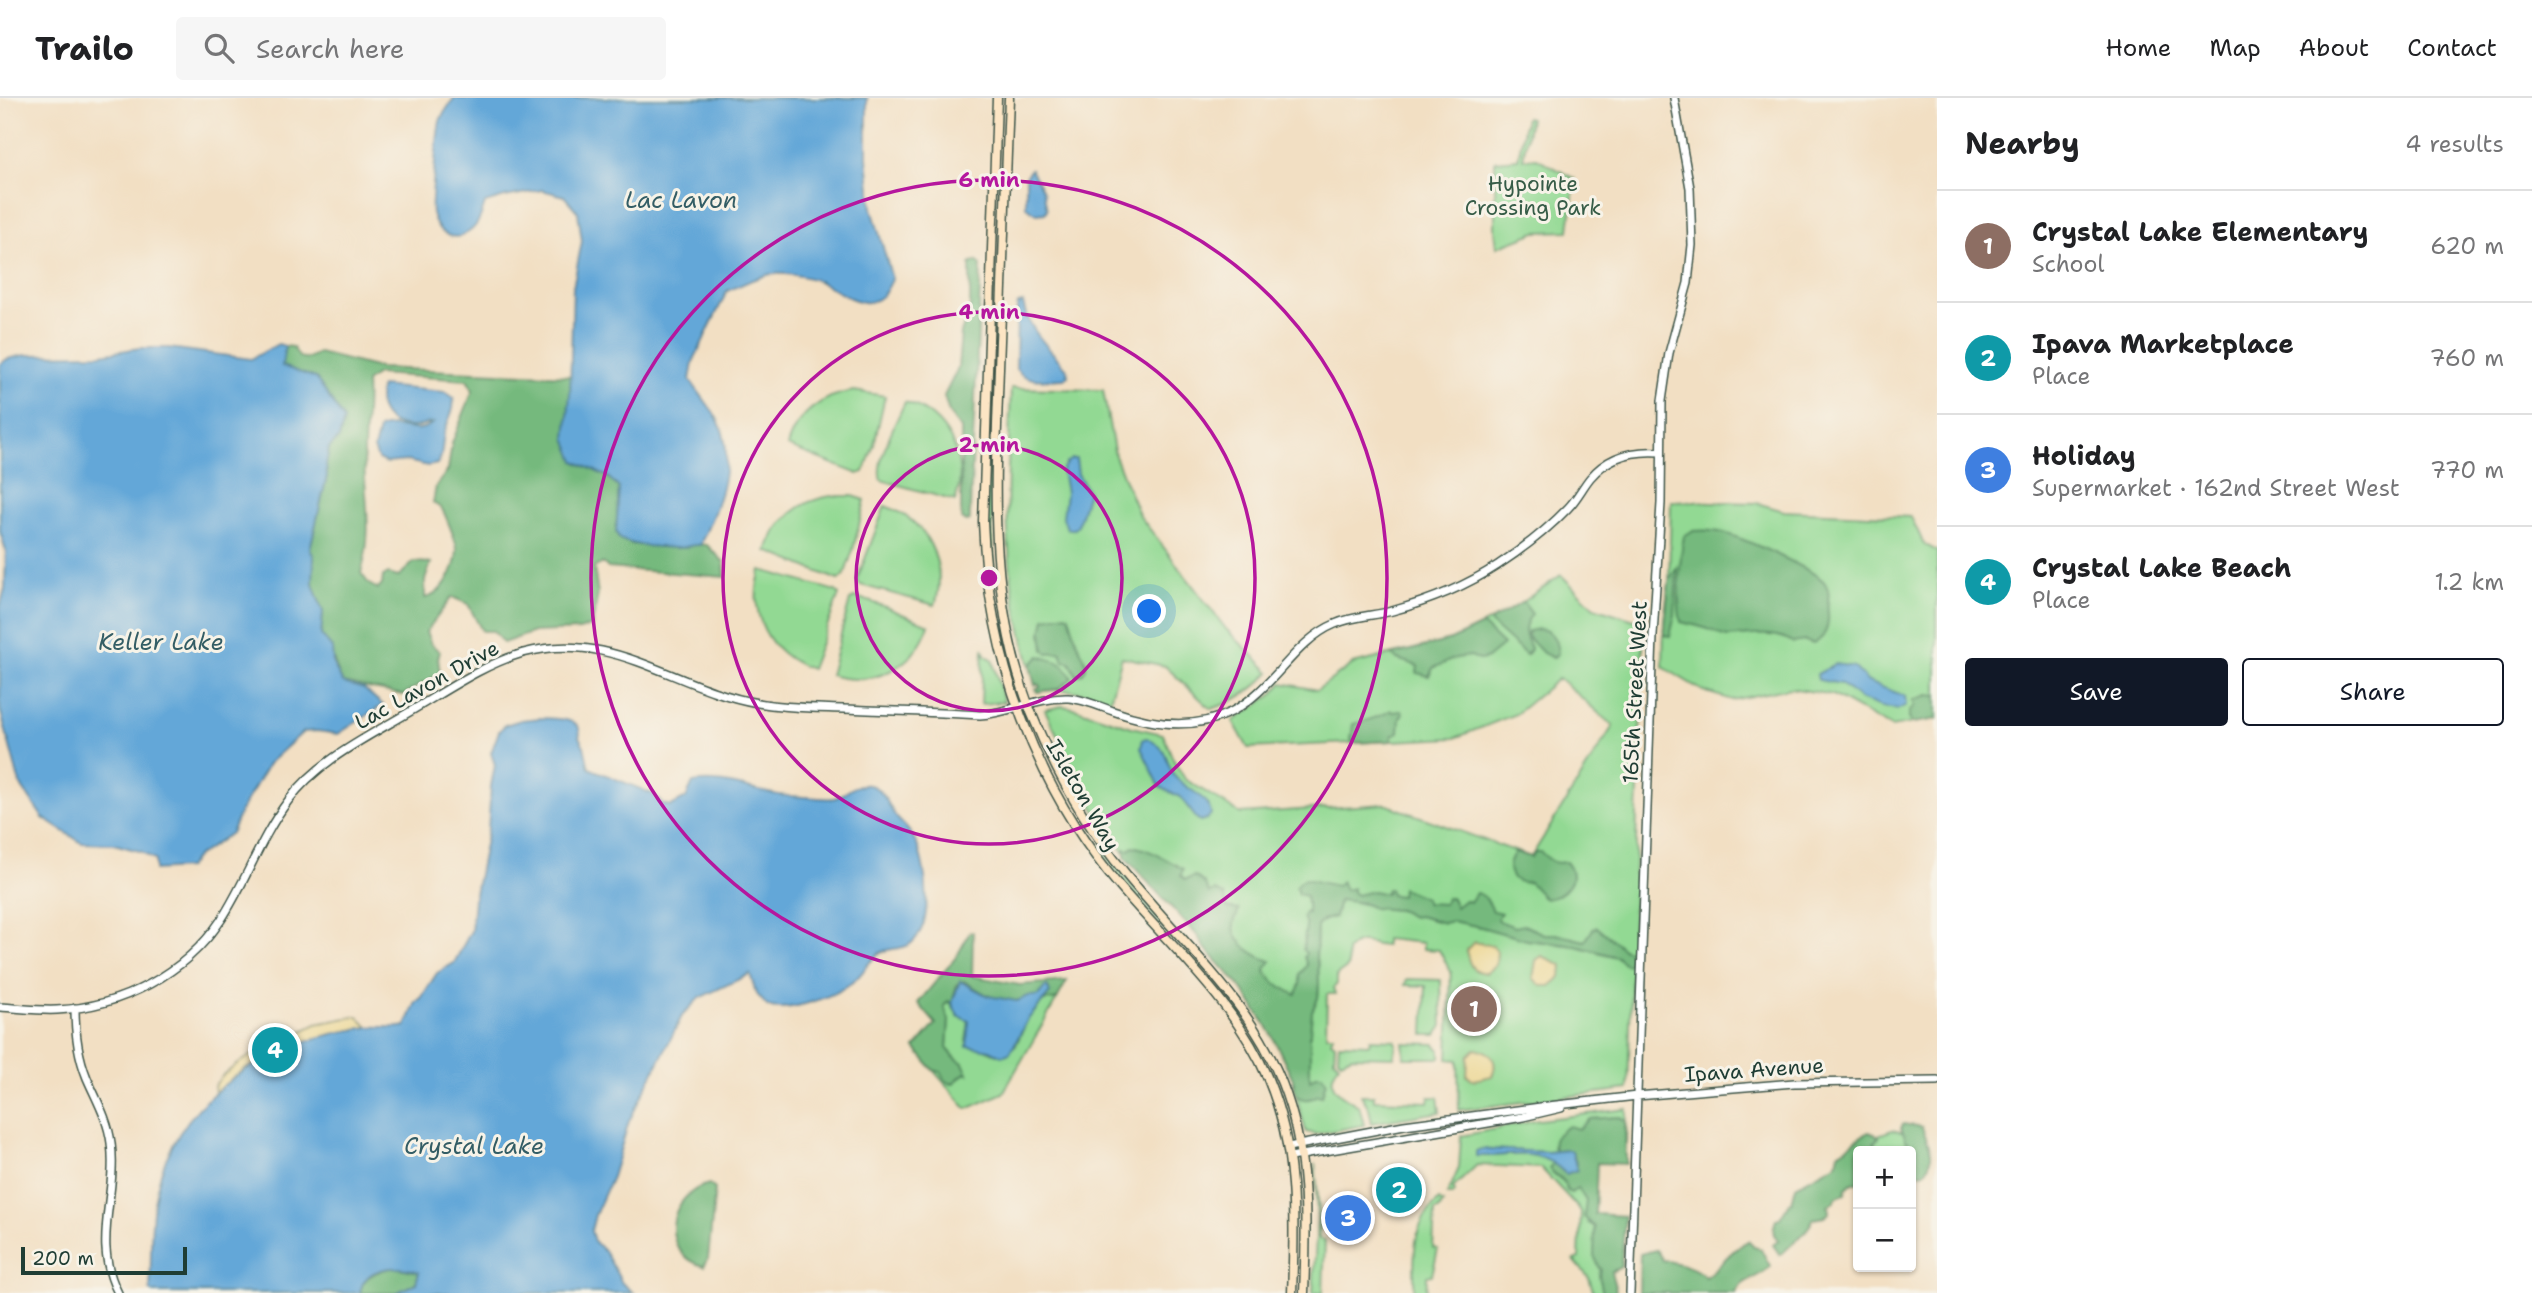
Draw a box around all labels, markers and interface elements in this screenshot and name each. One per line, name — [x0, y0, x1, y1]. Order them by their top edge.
search box — [176, 17, 666, 80]
text: Trailo — [35, 26, 134, 71]
icon: search — [200, 29, 238, 67]
text: Search here — [256, 31, 405, 66]
text: Home — [2105, 32, 2171, 64]
text: Map — [2209, 32, 2261, 64]
text: About — [2299, 32, 2369, 64]
text: Contact — [2407, 32, 2497, 64]
text: Nearby — [1965, 123, 2080, 164]
text: 4 results — [2405, 129, 2504, 159]
text: 6 min — [958, 166, 1020, 194]
park label: Hypointe Crossing Park — [1465, 170, 1601, 222]
water label: Lac Lavon — [625, 185, 737, 215]
text: Crystal Lake Elementary — [2032, 214, 2368, 249]
text: 1 — [1983, 231, 1993, 261]
text: 620 m — [2430, 231, 2504, 261]
text: School — [2032, 249, 2104, 279]
text: 4 min — [958, 298, 1020, 326]
text: Ipava Marketplace — [2032, 326, 2294, 361]
text: 2 — [1980, 343, 1996, 373]
text: 760 m — [2430, 343, 2504, 373]
text: Place — [2032, 361, 2091, 391]
text: 2 min — [958, 431, 1020, 459]
text: Holiday — [2032, 438, 2136, 473]
text: 3 — [1980, 455, 1996, 485]
text: 770 m — [2430, 455, 2504, 485]
text: Supermarket · 162nd Street West — [2032, 473, 2400, 503]
text: Crystal Lake Beach — [2032, 550, 2291, 585]
centre of rings — [977, 566, 1001, 590]
text: 4 — [1980, 567, 1996, 597]
text: 1.2 km — [2435, 567, 2504, 597]
text: Place — [2032, 585, 2091, 615]
your location — [1132, 594, 1166, 628]
street label: 165th Street West — [1616, 600, 1654, 784]
water label: Keller Lake — [98, 627, 224, 657]
street label: Lac Lavon Drive — [350, 634, 504, 736]
button: Save — [1965, 658, 2228, 726]
button: Share — [2242, 658, 2504, 726]
street label: Isleton Way — [1040, 734, 1126, 856]
pin: 1 — [1451, 983, 1497, 1035]
pin: 4 — [252, 1024, 298, 1076]
street label: Ipava Avenue — [1683, 1051, 1825, 1089]
water label: Crystal Lake — [404, 1131, 544, 1161]
map controls — [1853, 1146, 1916, 1272]
button: + — [1853, 1146, 1916, 1209]
pin: 2 — [1376, 1164, 1422, 1216]
pin: 3 — [1325, 1192, 1371, 1244]
button: − — [1853, 1209, 1916, 1272]
scale bar — [21, 1244, 187, 1276]
text: 200 m — [32, 1246, 94, 1271]

